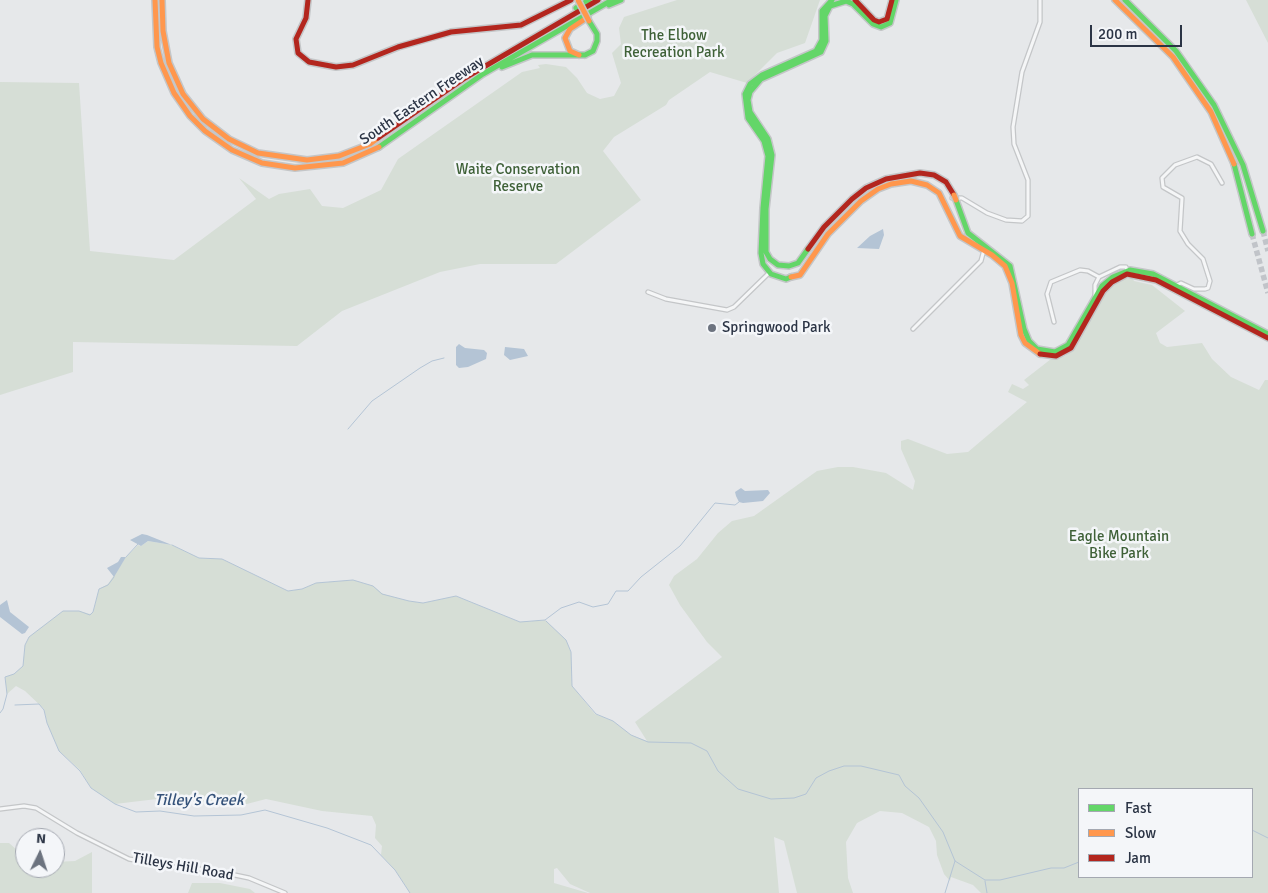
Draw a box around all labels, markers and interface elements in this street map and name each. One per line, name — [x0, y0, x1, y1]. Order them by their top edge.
scale bar — [1093, 15, 1186, 47]
text: 200 m — [1098, 25, 1138, 43]
park label: The Elbow Recreation Park — [623, 27, 725, 62]
street label: South Eastern Freeway — [356, 53, 488, 149]
park label: Waite Conservation Reserve — [456, 161, 580, 196]
place label: Springwood Park — [722, 319, 831, 337]
marker: Springwood Park — [706, 322, 718, 334]
park label: Eagle Mountain Bike Park — [1069, 528, 1169, 563]
legend — [1078, 788, 1253, 878]
water label: Tilley's Creek — [154, 791, 244, 811]
text: Fast — [1125, 799, 1152, 817]
text: Slow — [1125, 824, 1156, 842]
north arrow — [15, 828, 65, 878]
text: N — [36, 830, 46, 847]
street label: Tilleys Hill Road — [131, 849, 235, 885]
text: Jam — [1125, 849, 1151, 867]

